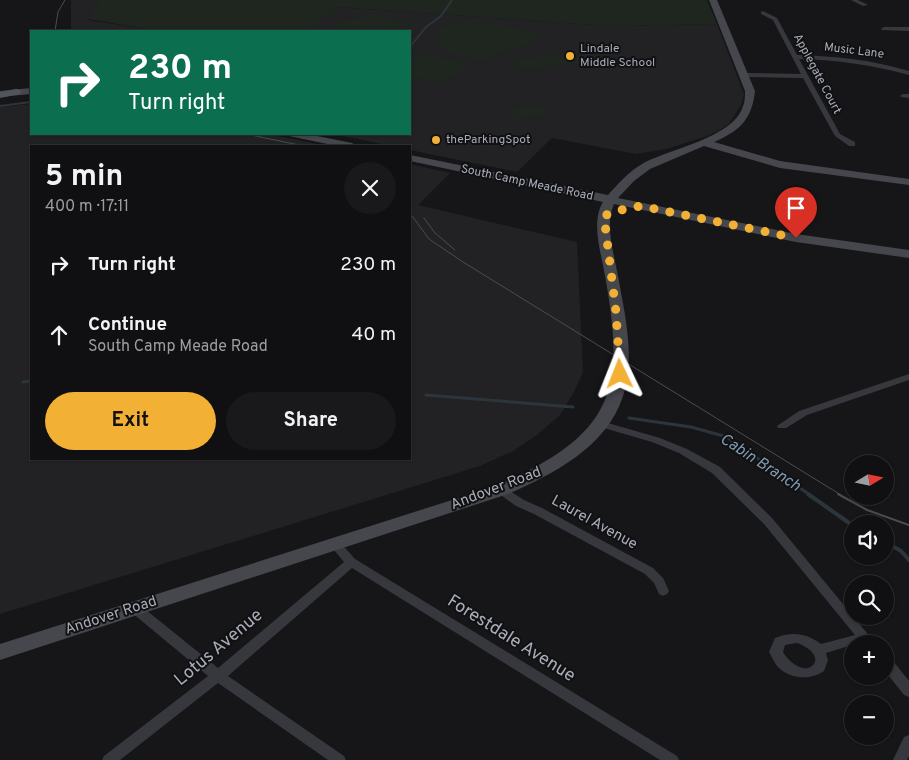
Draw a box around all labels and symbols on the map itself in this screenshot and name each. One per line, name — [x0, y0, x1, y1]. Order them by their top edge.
street label: Applegate Court — [789, 31, 845, 117]
street label: Music Lane — [823, 39, 885, 63]
place label: Lindale Middle School — [580, 41, 655, 71]
marker: Lindale Middle School — [564, 50, 576, 62]
place label: theParkingSpot — [446, 132, 530, 148]
marker: theParkingSpot — [430, 134, 442, 146]
street label: South Camp Meade Road — [459, 161, 595, 205]
pin — [775, 187, 817, 238]
position arrow — [593, 347, 645, 399]
water label: Cabin Branch — [716, 429, 804, 497]
north arrow — [844, 455, 894, 505]
street label: Andover Road — [448, 463, 544, 515]
street label: Laurel Avenue — [548, 492, 640, 554]
street label: Forestdale Avenue — [442, 590, 580, 688]
street label: Andover Road — [63, 592, 159, 640]
street label: Lotus Avenue — [170, 604, 268, 692]

